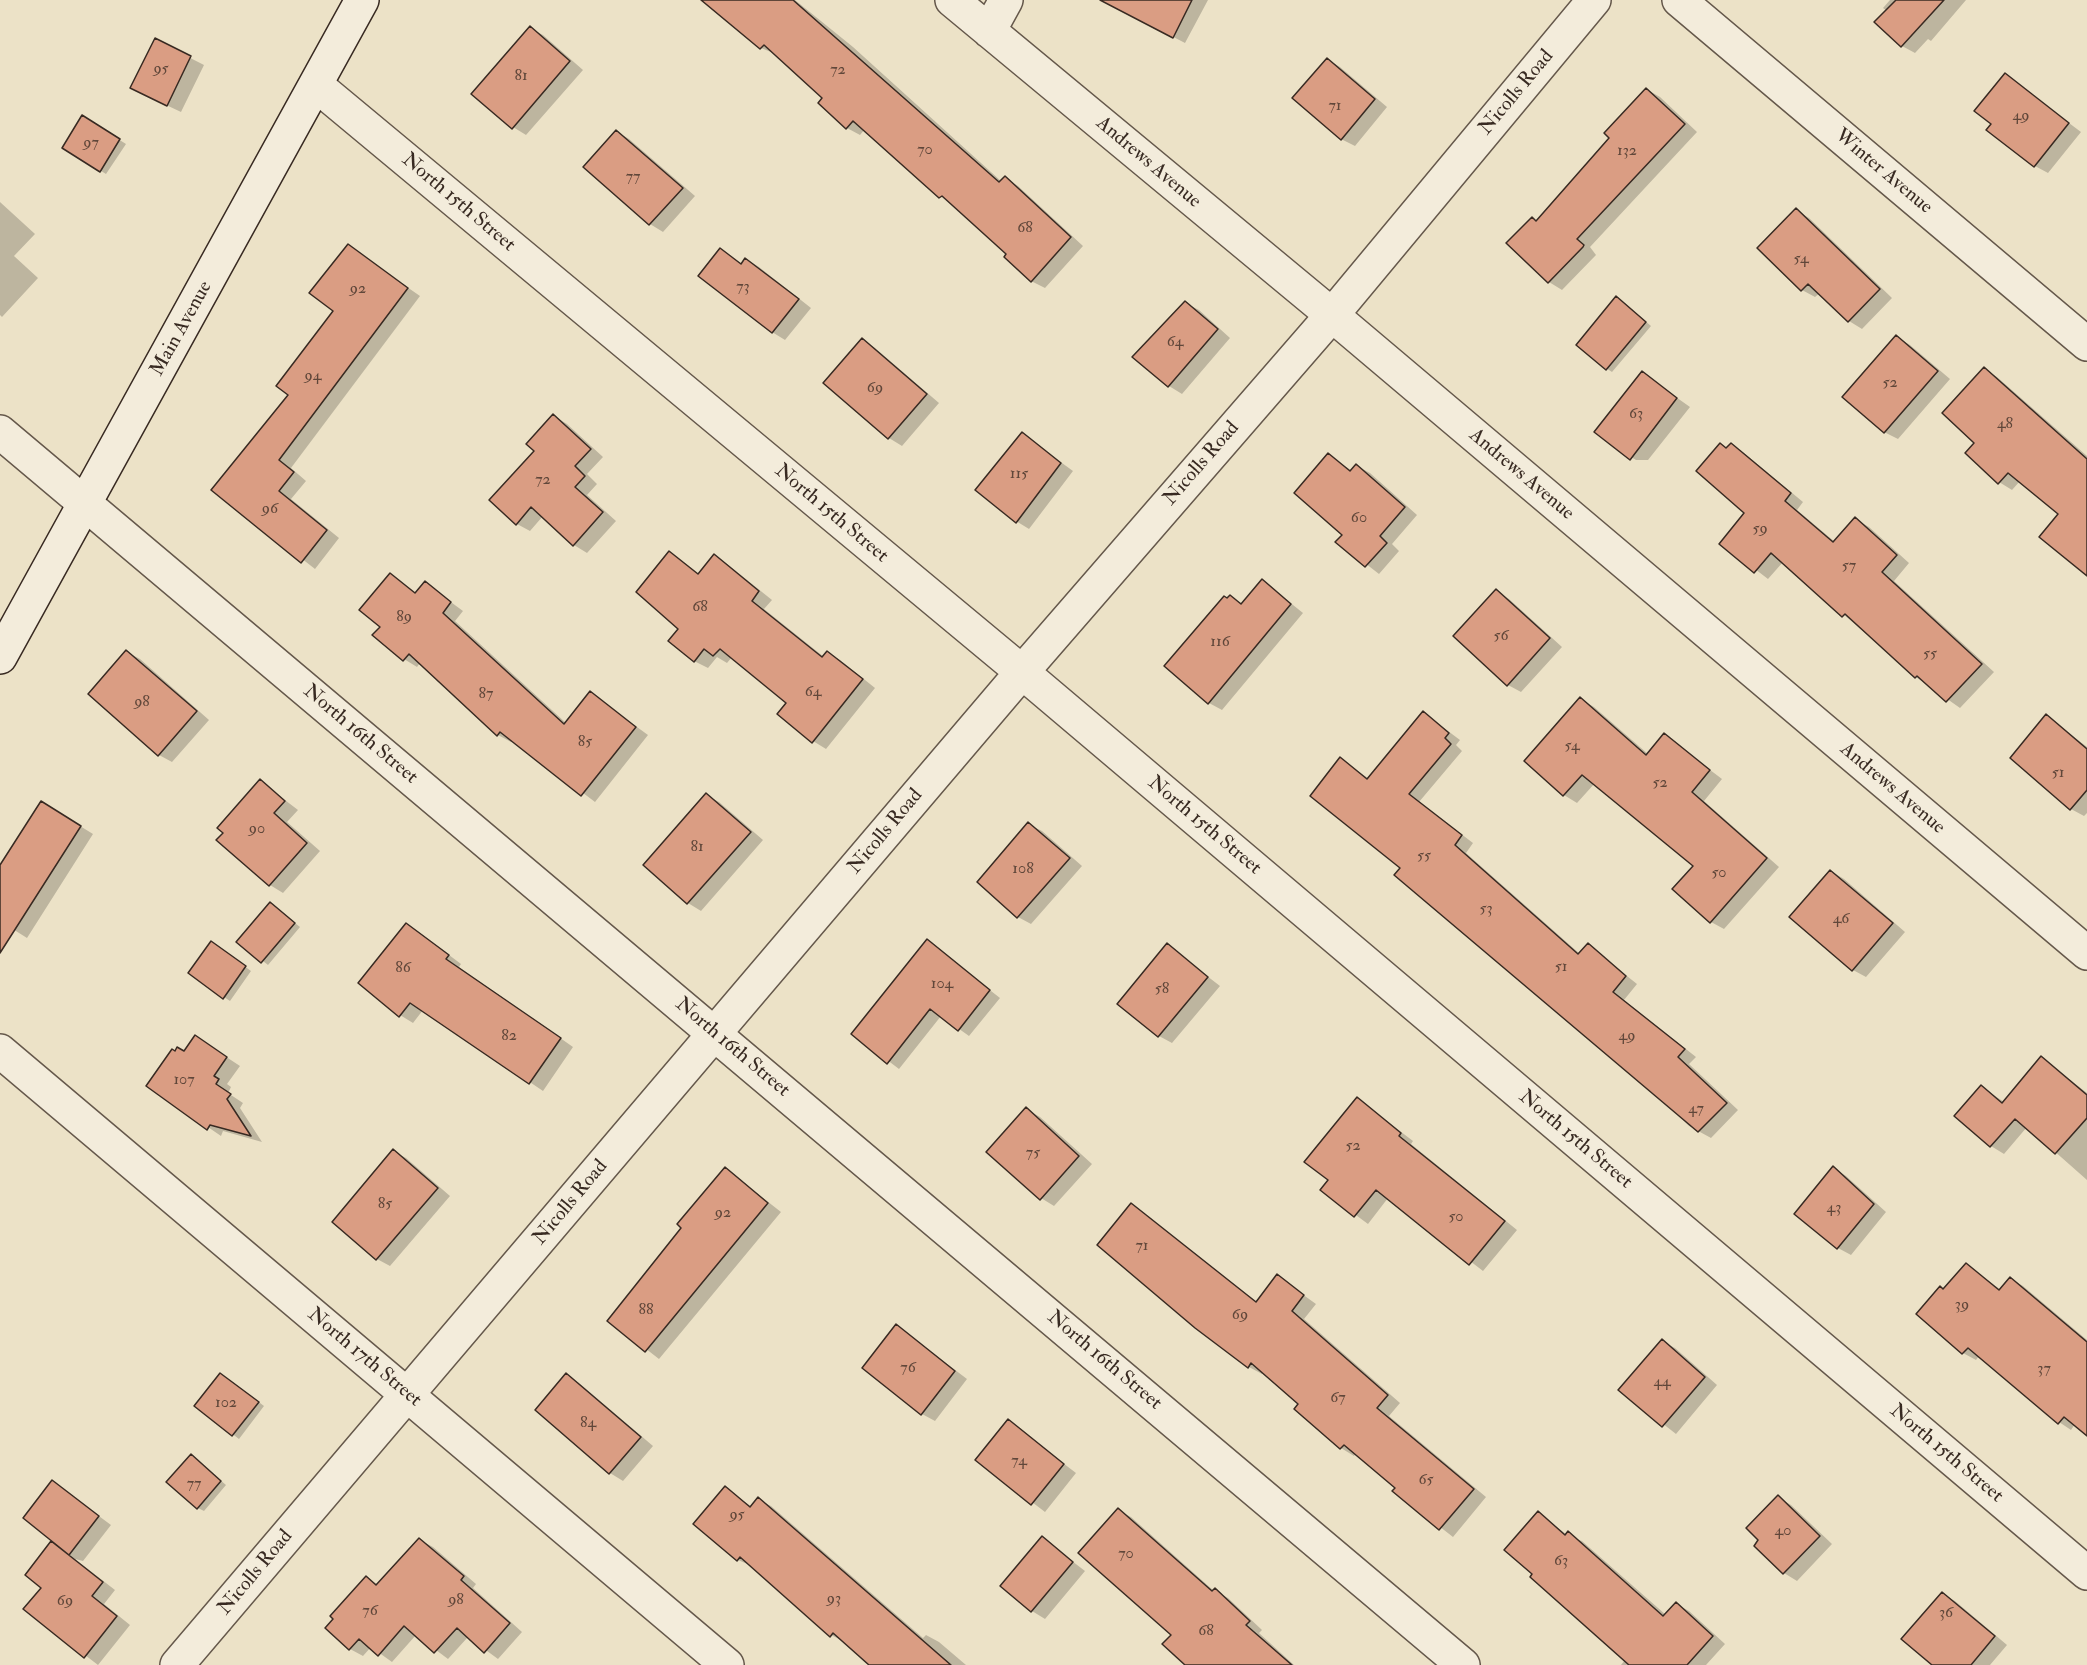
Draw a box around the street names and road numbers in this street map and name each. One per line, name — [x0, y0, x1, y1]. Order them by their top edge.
street label: Nicolls Road — [1474, 46, 1560, 140]
street label: Andrews Avenue — [1091, 112, 1205, 214]
street label: Winter Avenue — [1829, 124, 1937, 220]
street label: North 15th Street — [396, 149, 520, 257]
street label: Main Avenue — [146, 277, 218, 381]
street label: Nicolls Road — [1159, 417, 1245, 511]
street label: Andrews Avenue — [1464, 424, 1578, 526]
street label: North 15th Street — [769, 460, 893, 568]
street label: North 16th Street — [298, 680, 422, 790]
street label: Andrews Avenue — [1835, 738, 1949, 840]
street label: North 15th Street — [1142, 772, 1266, 880]
street label: Nicolls Road — [843, 785, 929, 879]
street label: North 16th Street — [670, 993, 794, 1103]
street label: North 15th Street — [1513, 1086, 1637, 1194]
street label: Nicolls Road — [528, 1156, 614, 1250]
street label: North 17th Street — [302, 1303, 426, 1413]
street label: North 16th Street — [1042, 1306, 1166, 1416]
street label: North 15th Street — [1884, 1400, 2008, 1508]
street label: Nicolls Road — [213, 1526, 299, 1620]

